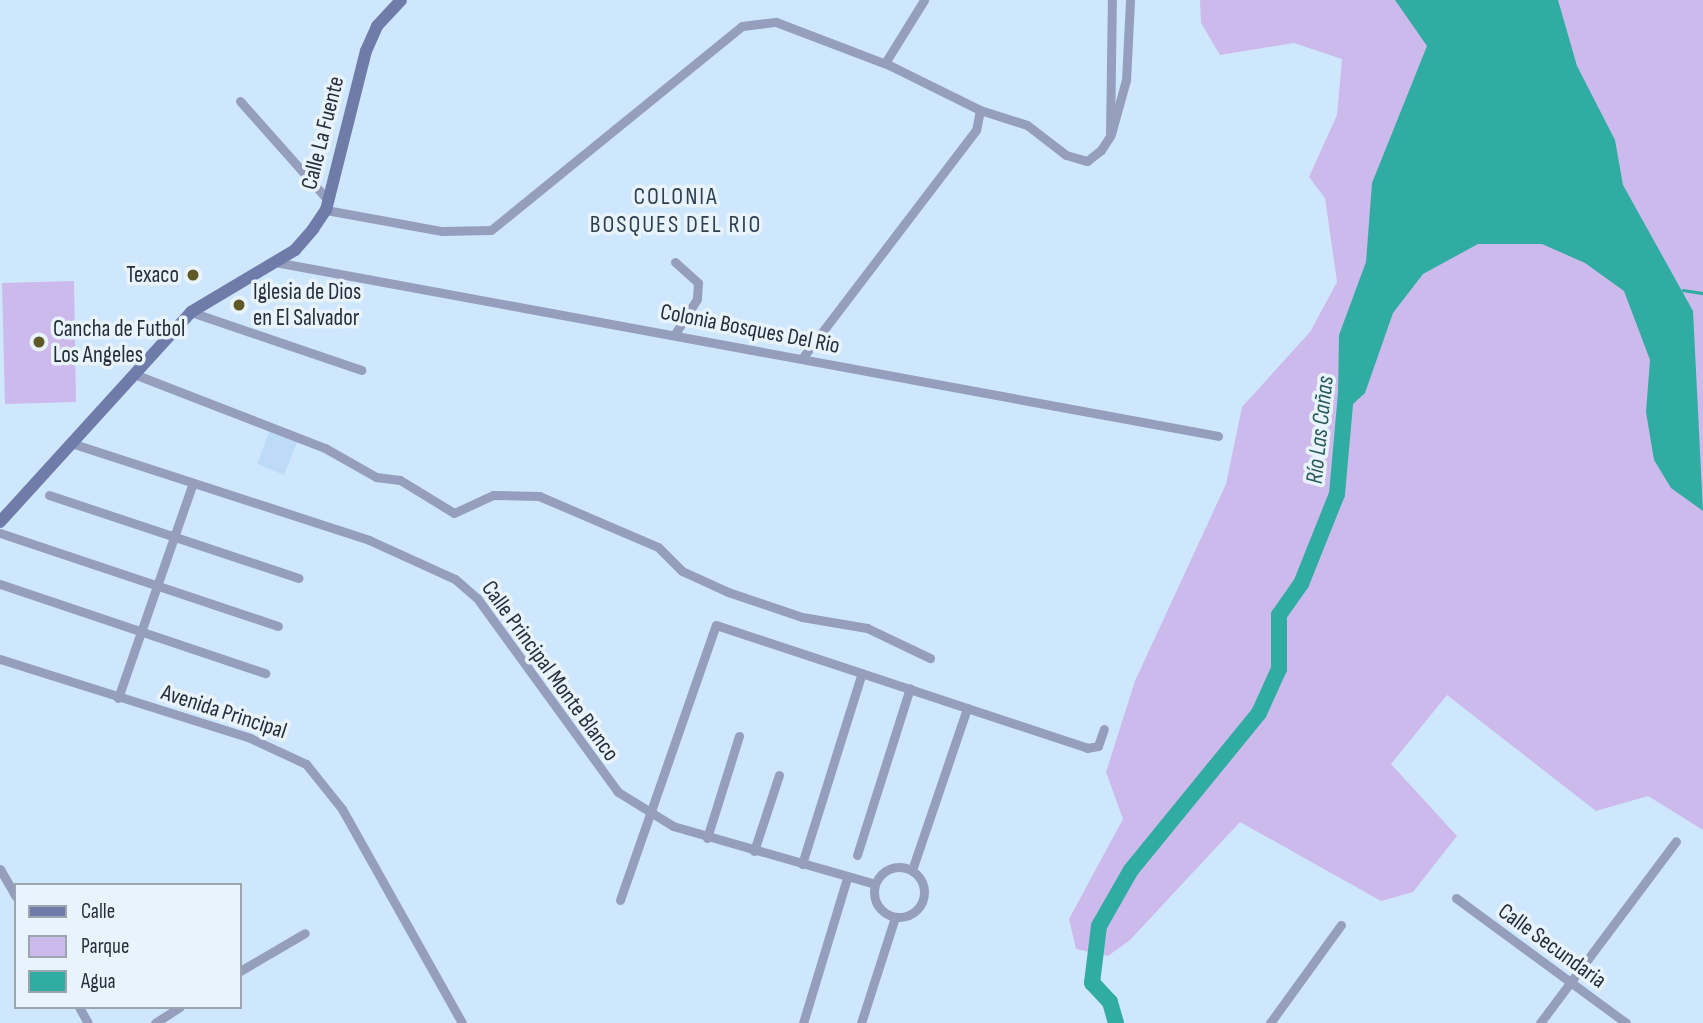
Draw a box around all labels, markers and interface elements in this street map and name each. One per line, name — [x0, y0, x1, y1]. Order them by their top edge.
street label: Calle La Fuente — [296, 74, 350, 192]
district label: COLONIA BOSQUES DEL RIO — [592, 183, 760, 239]
place label: Texaco — [126, 261, 179, 289]
marker: Texaco — [185, 267, 201, 283]
place label: Iglesia de Dios en El Salvador — [253, 278, 361, 332]
marker: Iglesia de Dios en El Salvador — [231, 297, 247, 313]
street label: Colonia Bosques Del Rio — [658, 298, 842, 360]
place label: Cancha de Futbol Los Angeles — [53, 315, 185, 369]
marker: Cancha de Futbol Los Angeles — [31, 334, 47, 350]
water label: Río Las Cañas — [1300, 375, 1340, 485]
street label: Calle Principal Monte Blanco — [475, 575, 625, 767]
street label: Avenida Principal — [158, 679, 290, 745]
legend — [14, 883, 242, 1009]
street label: Calle Secundaria — [1493, 898, 1611, 994]
text: Calle — [81, 899, 115, 924]
text: Parque — [81, 934, 129, 959]
text: Agua — [81, 969, 116, 994]

